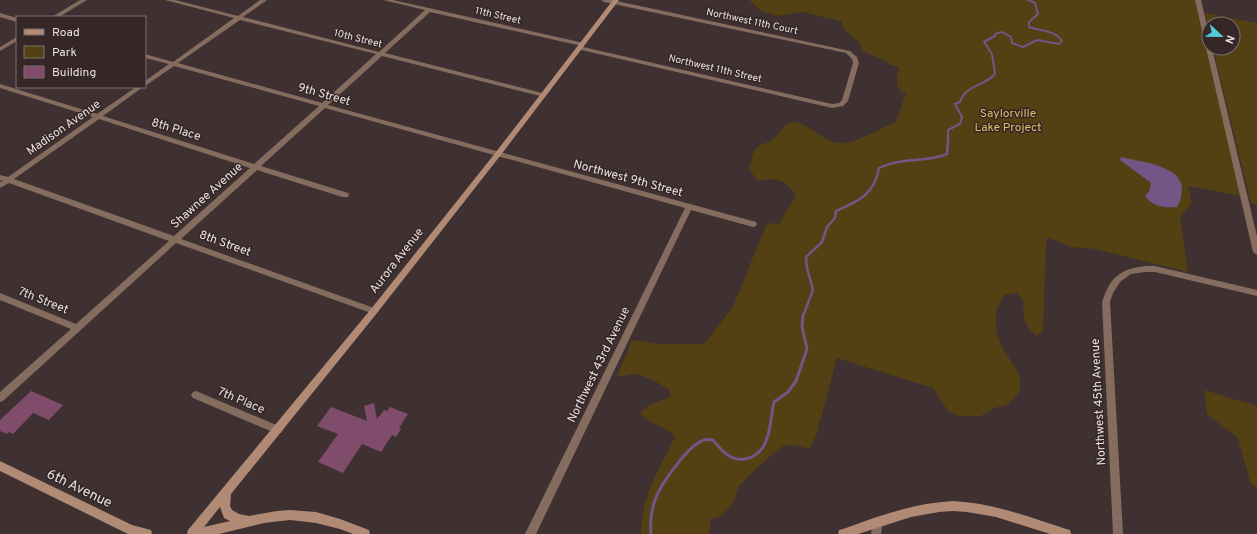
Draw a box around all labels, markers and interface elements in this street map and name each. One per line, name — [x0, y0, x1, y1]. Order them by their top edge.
street label: 11th Street — [474, 4, 522, 28]
street label: Northwest 11th Court — [705, 6, 799, 38]
legend — [16, 16, 146, 88]
north arrow — [1201, 16, 1241, 56]
text: Road — [52, 25, 80, 41]
street label: 10th Street — [333, 27, 384, 51]
text: N — [1221, 33, 1237, 46]
text: Park — [52, 45, 77, 61]
street label: Northwest 11th Street — [667, 52, 763, 86]
text: Building — [52, 65, 96, 81]
street label: 9th Street — [296, 80, 352, 110]
street label: Madison Avenue — [24, 97, 104, 159]
park label: Saylorville Lake Project — [974, 106, 1042, 136]
street label: 8th Place — [149, 115, 203, 145]
street label: Northwest 9th Street — [572, 157, 684, 201]
street label: Shawnee Avenue — [168, 160, 246, 232]
street label: Aurora Avenue — [366, 225, 428, 297]
street label: 8th Street — [197, 227, 253, 261]
street label: 7th Street — [16, 284, 70, 318]
street label: Northwest 43rd Avenue — [564, 304, 634, 426]
street label: Northwest 45th Avenue — [1088, 338, 1110, 466]
street label: 7th Place — [215, 384, 267, 418]
street label: 6th Avenue — [43, 466, 115, 512]

